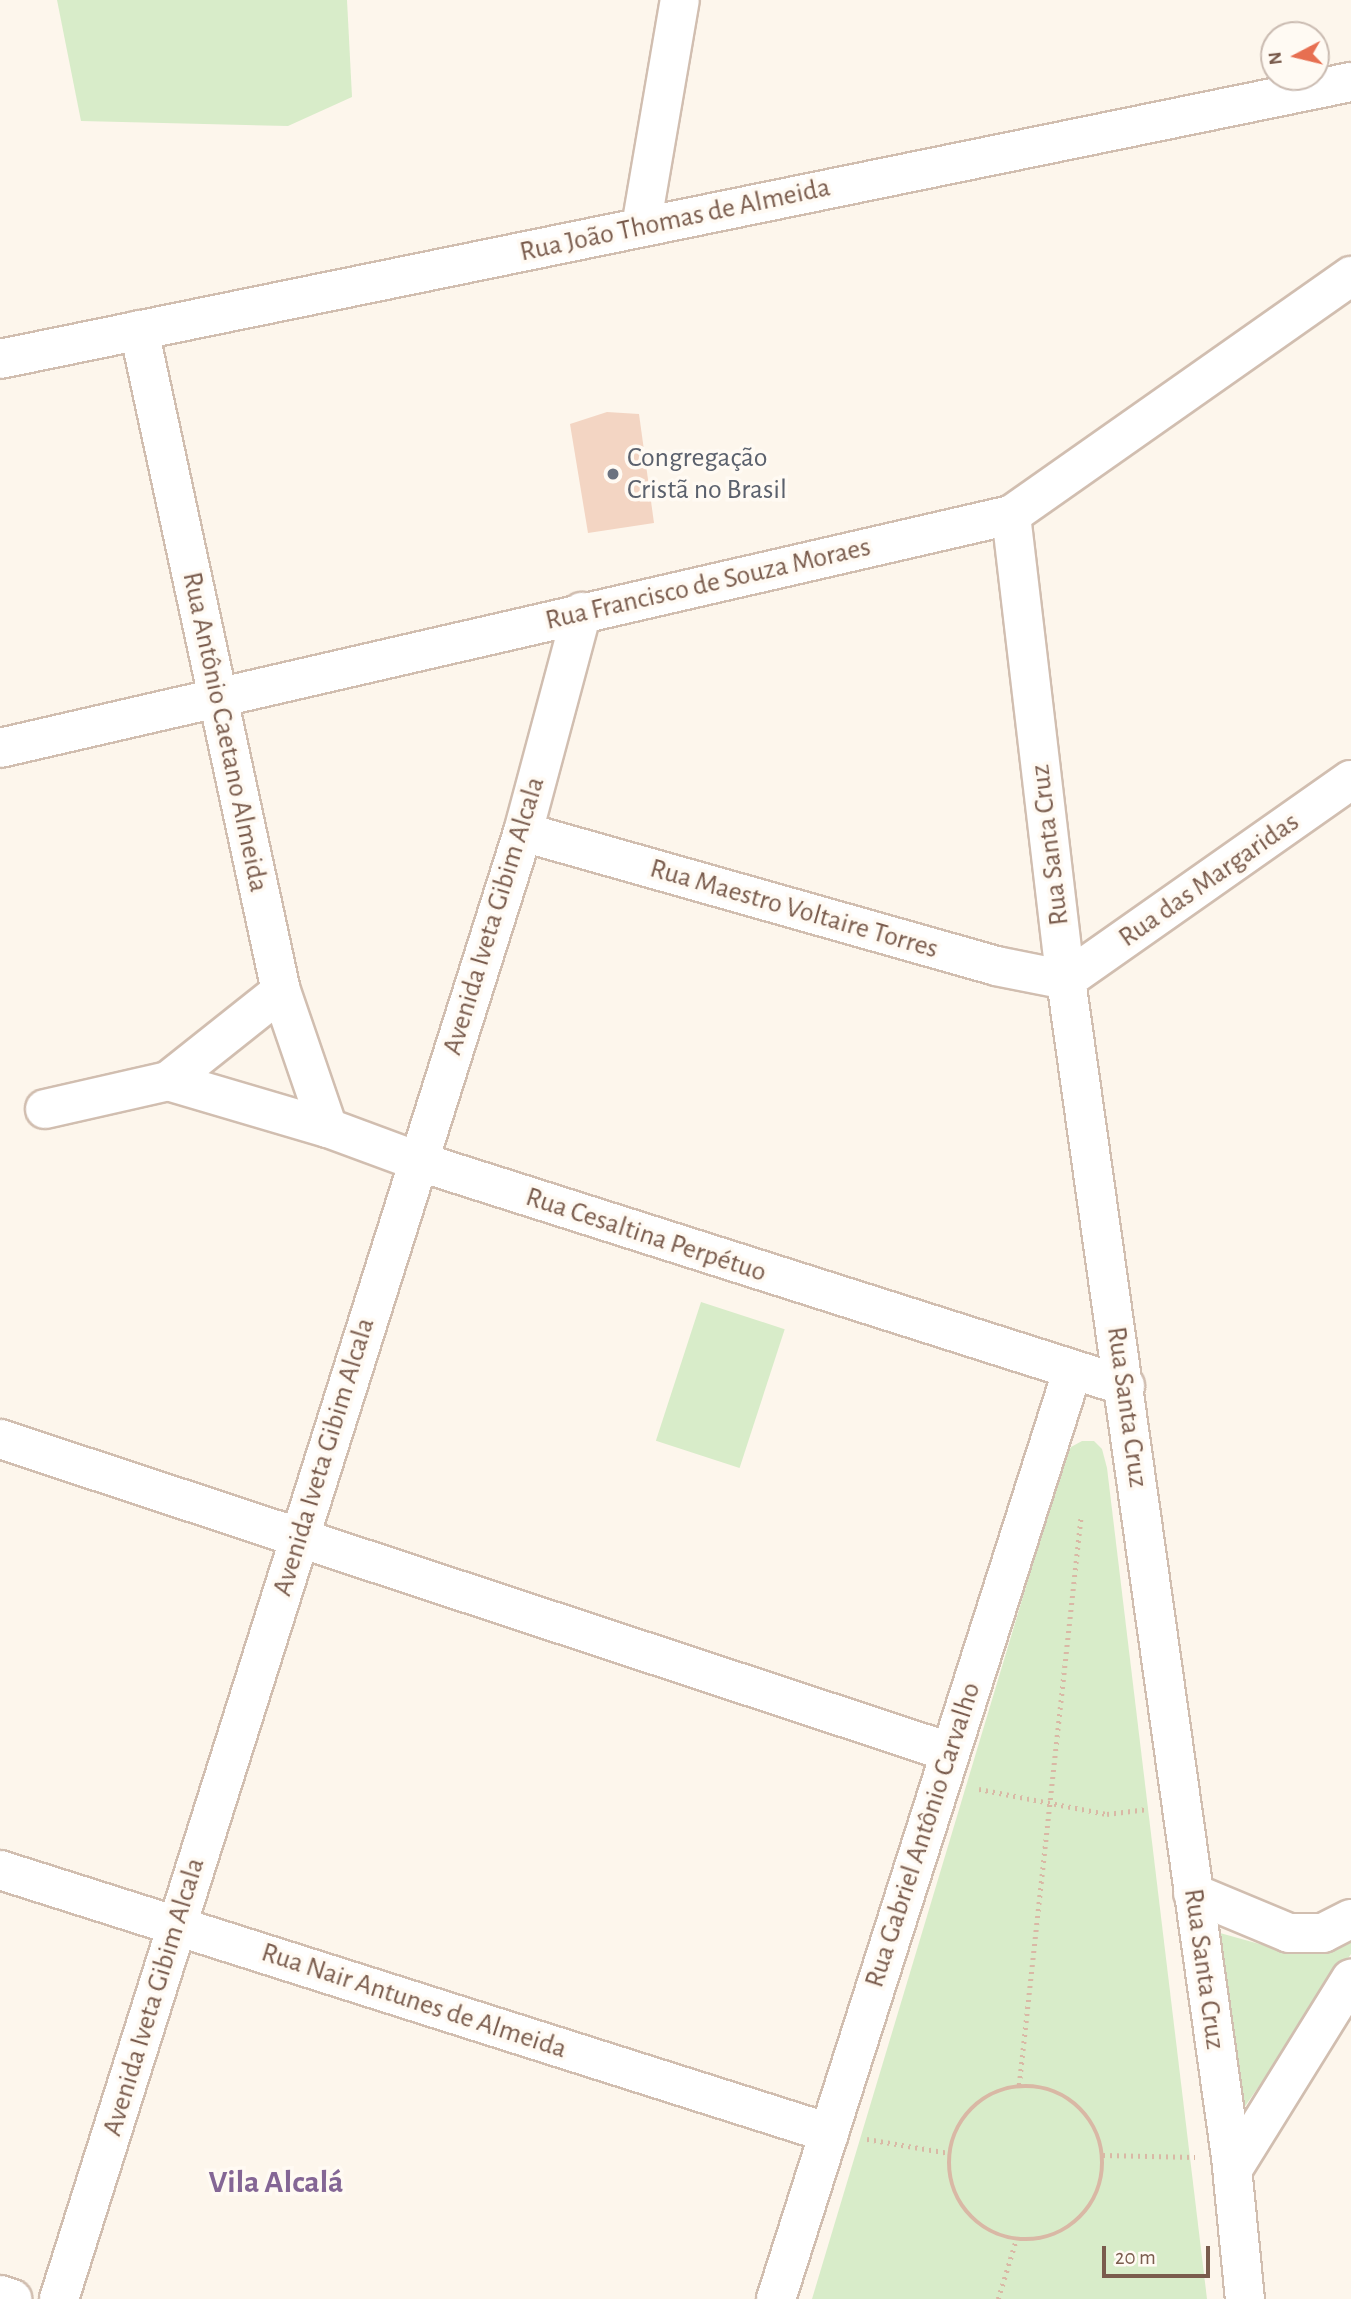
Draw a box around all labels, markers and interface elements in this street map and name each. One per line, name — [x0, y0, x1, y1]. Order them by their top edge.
north arrow — [1260, 21, 1330, 91]
text: N — [1265, 51, 1286, 66]
street label: Rua João Thomas de Almeida — [517, 171, 833, 269]
place label: Congregação Cristã no Brasil — [627, 441, 787, 507]
marker: Congregação Cristã no Brasil — [605, 466, 621, 482]
street label: Rua Francisco de Souza Moraes — [542, 530, 874, 638]
street label: Rua Antônio Caetano Almeida — [175, 569, 275, 895]
street label: Rua Santa Cruz — [1023, 763, 1077, 927]
street label: Avenida Iveta Gibim Alcala — [436, 773, 552, 1059]
street label: Rua das Margaridas — [1112, 805, 1306, 955]
street label: Rua Maestro Voltaire Torres — [646, 852, 942, 966]
street label: Rua Cesaltina Perpétuo — [521, 1180, 771, 1290]
street label: Avenida Iveta Gibim Alcala — [266, 1314, 382, 1600]
street label: Rua Santa Cruz — [1099, 1324, 1155, 1490]
street label: Rua Gabriel Antônio Carvalho — [858, 1678, 988, 1992]
street label: Avenida Iveta Gibim Alcala — [96, 1854, 212, 2140]
street label: Rua Santa Cruz — [1176, 1886, 1232, 2052]
street label: Rua Nair Antunes de Almeida — [257, 1936, 571, 2066]
district label: Vila Alcalá — [209, 2163, 343, 2201]
scale bar — [1106, 2232, 1214, 2276]
text: 20 m — [1115, 2247, 1156, 2268]

